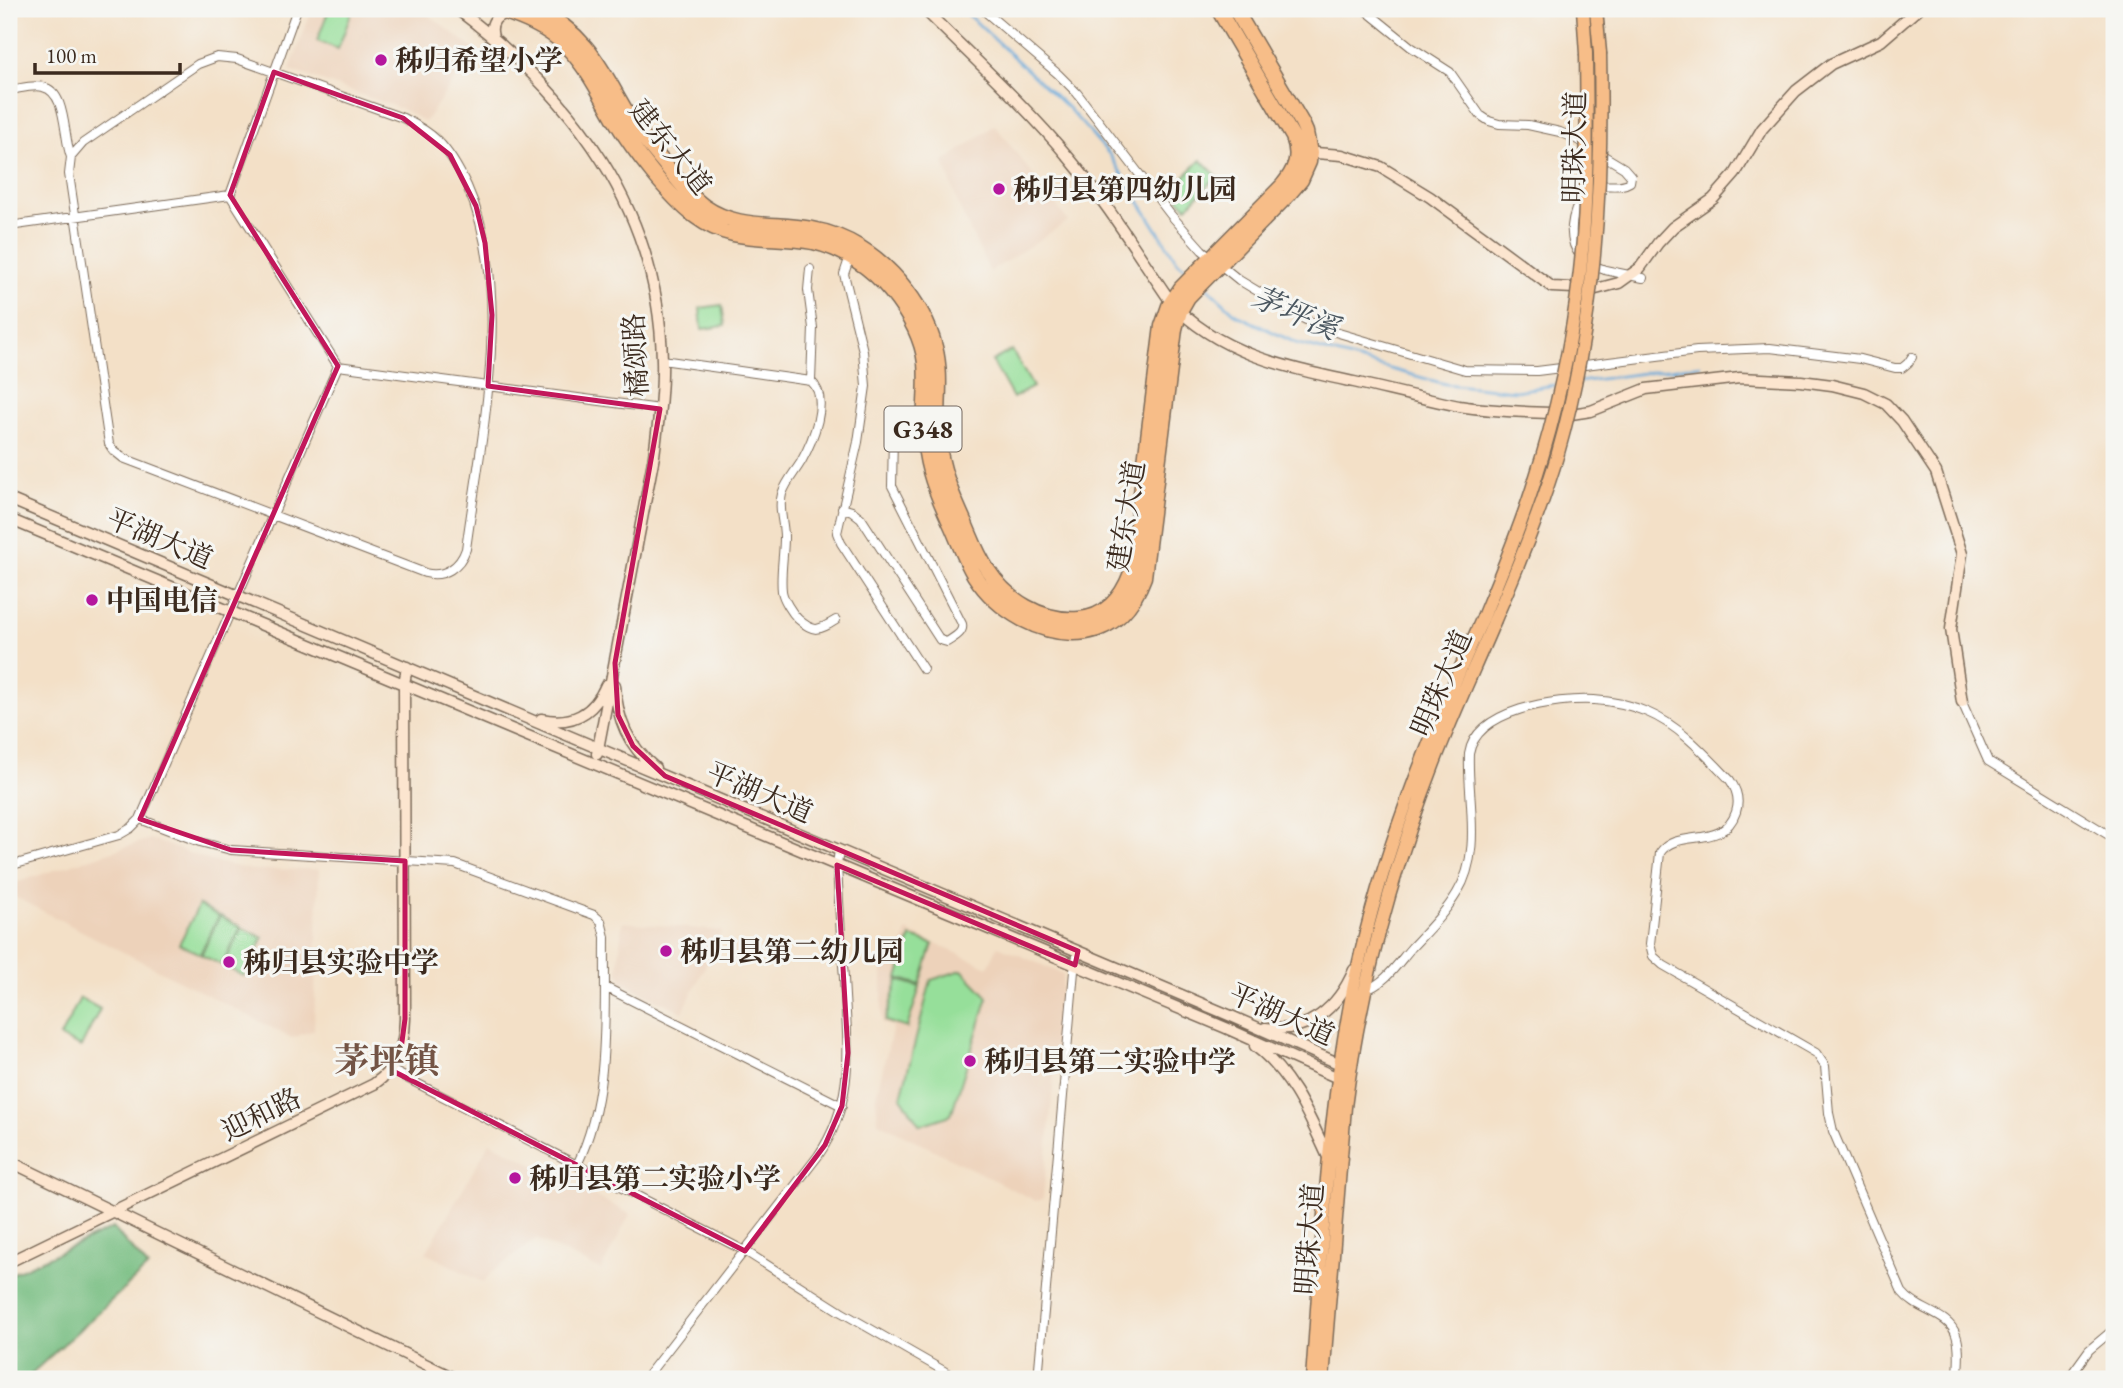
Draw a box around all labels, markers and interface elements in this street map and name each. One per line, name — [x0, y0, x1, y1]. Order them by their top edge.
scale bar — [35, 32, 180, 76]
text: 100 m — [46, 42, 97, 69]
place label: 秭归希望小学 — [395, 42, 563, 78]
marker: 秭归希望小学 — [373, 52, 389, 68]
street label: 明珠大道 — [1555, 91, 1593, 203]
street label: 建东大道 — [622, 92, 720, 202]
place label: 秭归县第四幼儿园 — [1013, 171, 1237, 207]
marker: 秭归县第四幼儿园 — [991, 181, 1007, 197]
water label: 茅坪溪 — [1246, 277, 1347, 349]
street label: 橘颂路 — [615, 312, 655, 398]
road number: G348 — [884, 406, 962, 452]
street label: 建东大道 — [1099, 458, 1153, 574]
street label: 平湖大道 — [101, 500, 219, 576]
place label: 中国电信 — [106, 582, 218, 618]
marker: 中国电信 — [84, 592, 100, 608]
street label: 明珠大道 — [1403, 624, 1479, 742]
street label: 平湖大道 — [701, 754, 819, 830]
place label: 秭归县第二幼儿园 — [680, 933, 904, 969]
marker: 秭归县第二幼儿园 — [658, 943, 674, 959]
place label: 秭归县实验中学 — [243, 944, 439, 980]
marker: 秭归县实验中学 — [221, 954, 237, 970]
street label: 平湖大道 — [1224, 975, 1340, 1053]
district label: 茅坪镇 — [334, 1038, 440, 1083]
place label: 秭归县第二实验中学 — [984, 1043, 1236, 1079]
marker: 秭归县第二实验中学 — [962, 1053, 978, 1069]
street label: 迎和路 — [215, 1079, 307, 1149]
place label: 秭归县第二实验小学 — [529, 1160, 781, 1196]
marker: 秭归县第二实验小学 — [507, 1170, 523, 1186]
street label: 明珠大道 — [1287, 1182, 1331, 1296]

